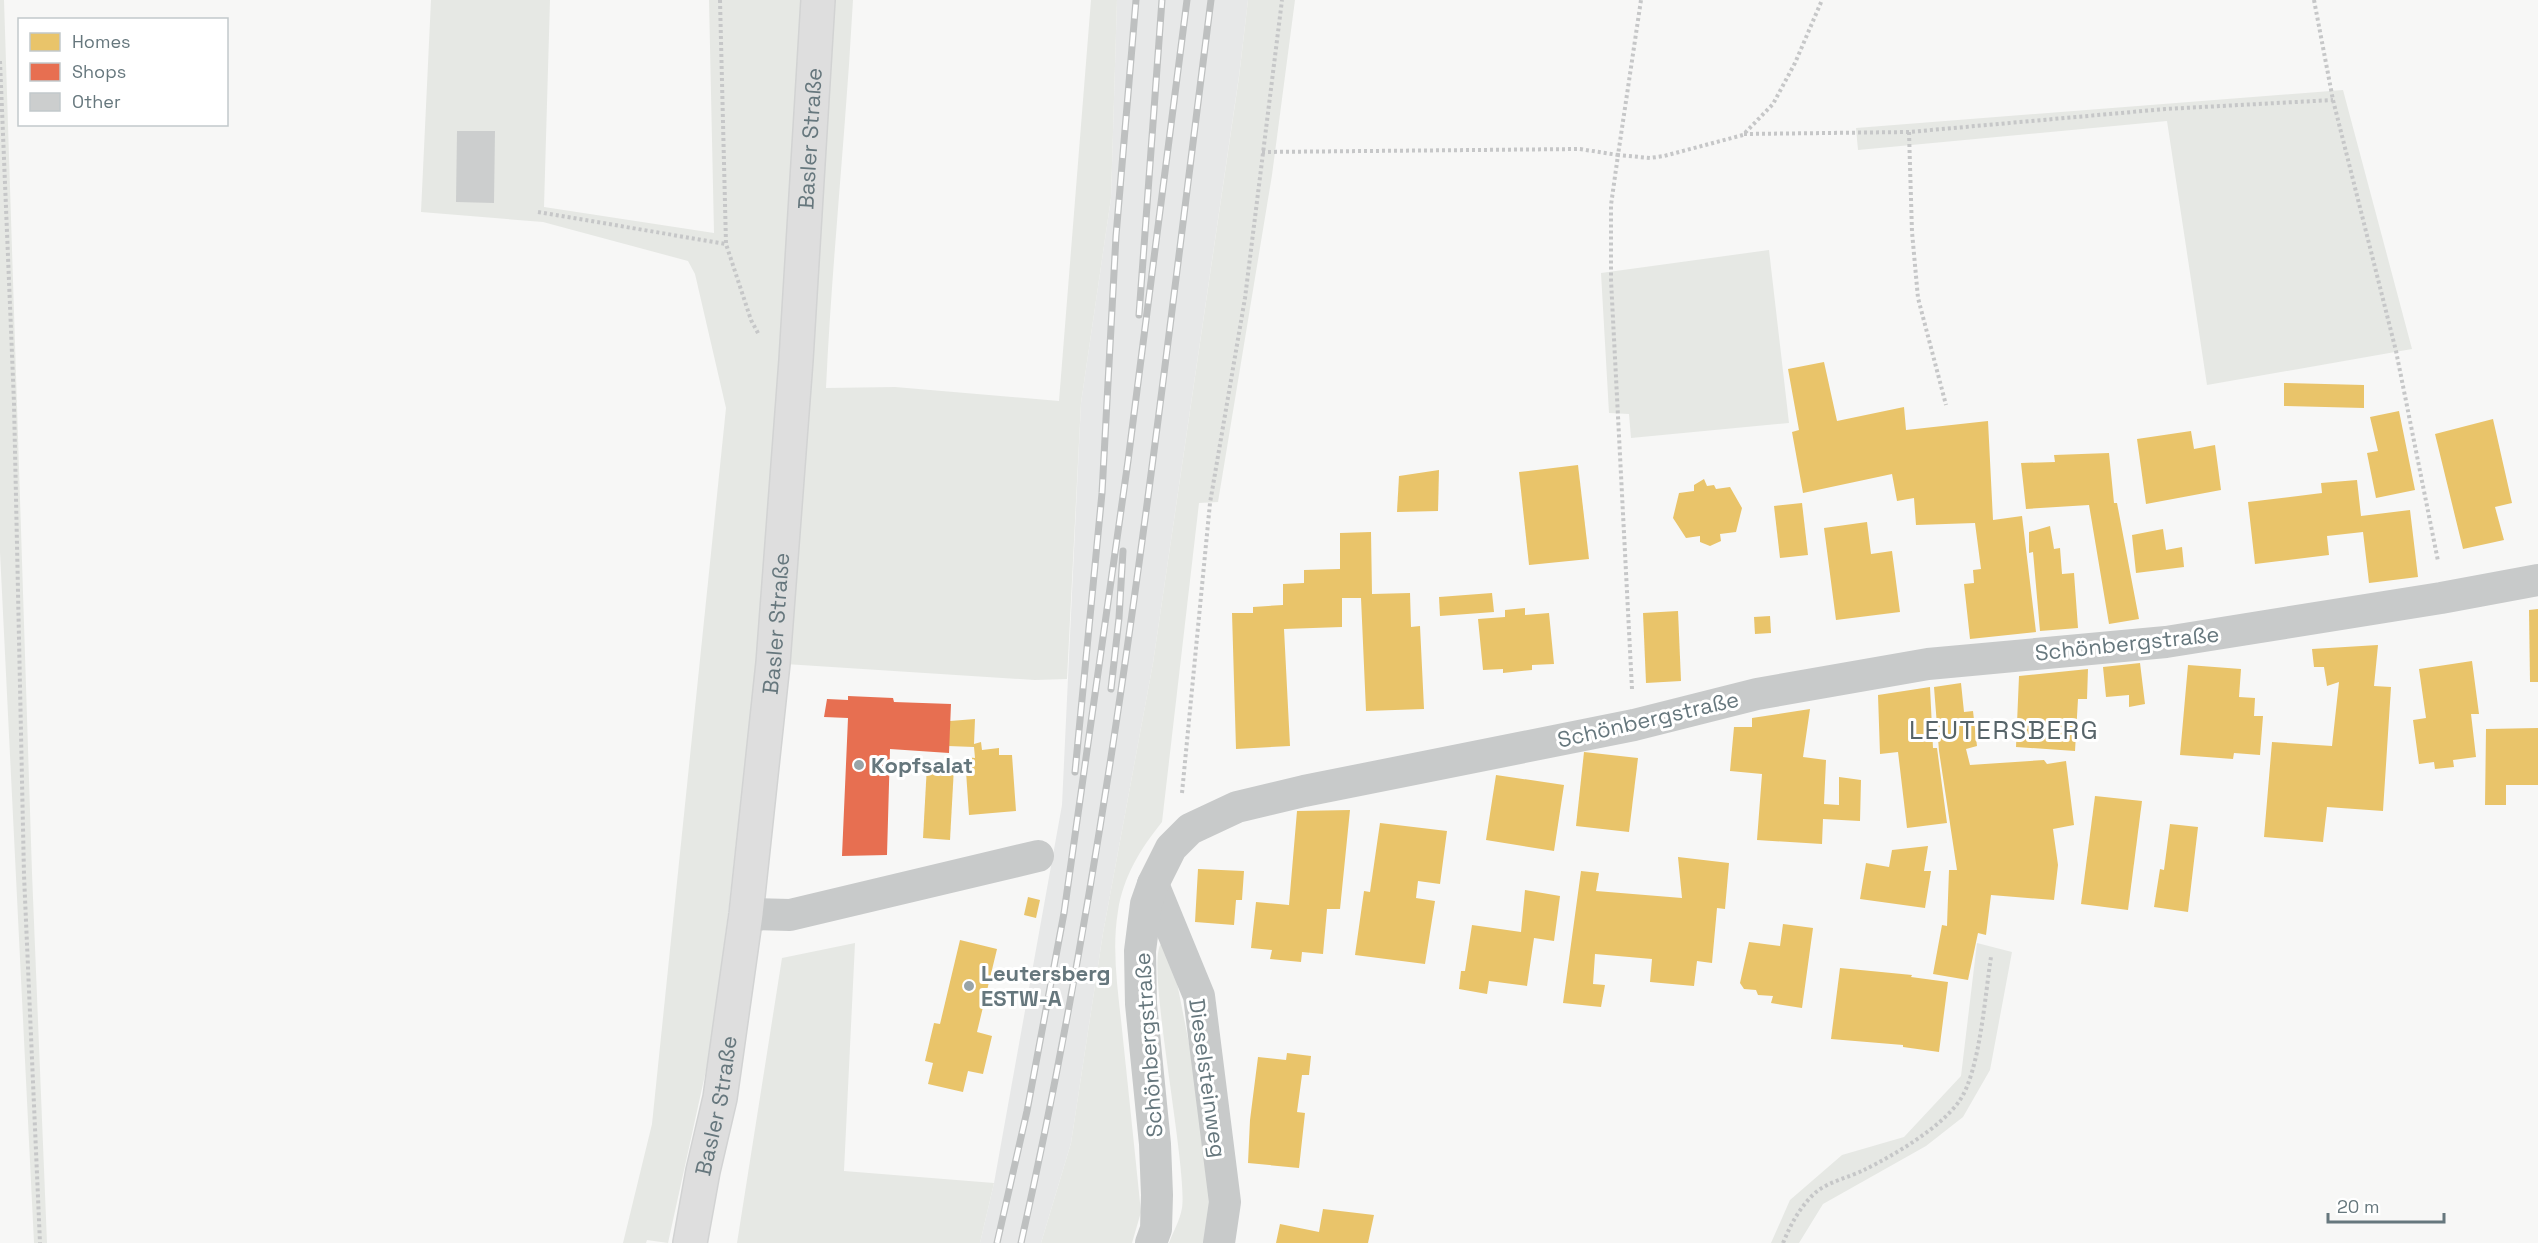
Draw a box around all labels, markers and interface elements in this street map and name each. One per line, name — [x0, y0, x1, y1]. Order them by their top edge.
legend — [18, 18, 228, 126]
text: Homes — [72, 30, 131, 53]
text: Shops — [72, 60, 126, 83]
street label: Basler Straße — [791, 67, 828, 210]
text: Other — [72, 90, 121, 113]
street label: Basler Straße — [756, 552, 795, 696]
street label: Schönbergstraße — [2033, 619, 2221, 667]
street label: Schönbergstraße — [1555, 685, 1741, 753]
district label: LEUTERSBERG — [1909, 713, 2099, 747]
place label: Kopfsalat — [871, 751, 973, 779]
marker: Kopfsalat — [852, 758, 866, 772]
street label: Schönbergstraße — [1128, 952, 1168, 1138]
place label: Leutersberg ESTW-A — [981, 959, 1111, 1012]
marker: Leutersberg ESTW-A — [962, 979, 976, 993]
street label: Dieselsteinweg — [1183, 997, 1233, 1159]
street label: Basler Straße — [688, 1034, 743, 1178]
scale bar — [2328, 1186, 2444, 1224]
text: 20 m — [2337, 1195, 2380, 1218]

